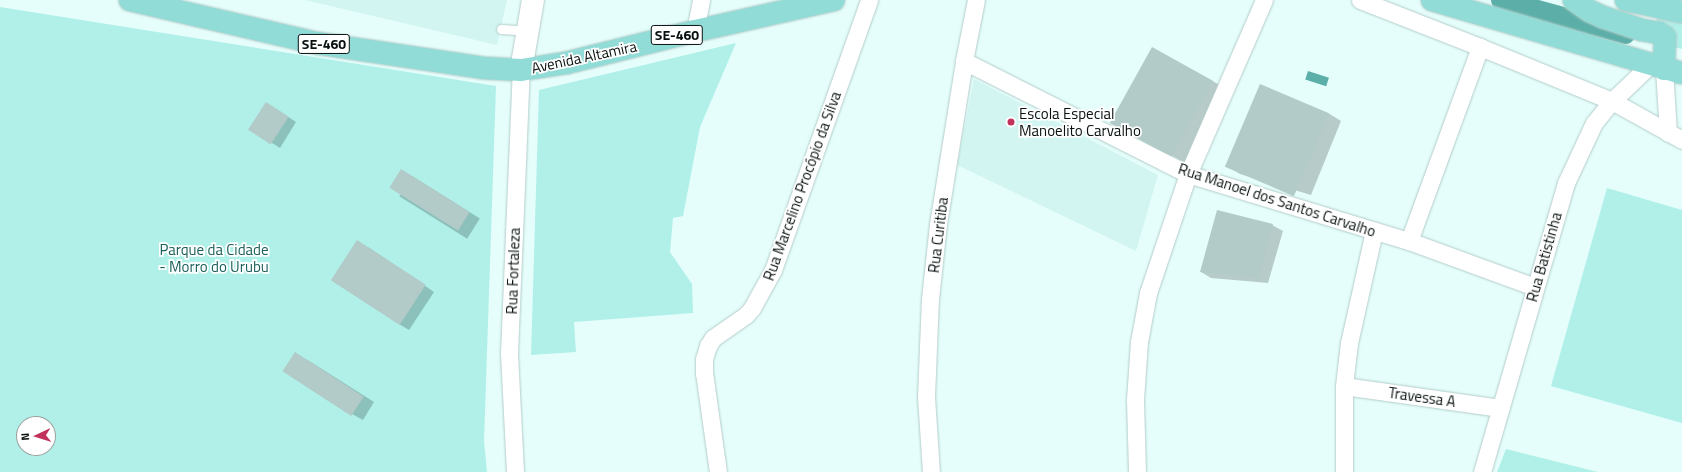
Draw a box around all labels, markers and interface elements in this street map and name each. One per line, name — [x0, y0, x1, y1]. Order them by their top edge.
road number: SE-460 — [650, 23, 704, 47]
road number: SE-460 — [297, 32, 351, 56]
street label: Avenida Altamira — [530, 37, 638, 77]
street label: Rua Marcelino Procópio da Silva — [759, 89, 845, 283]
place label: Escola Especial Manoelito Carvalho — [1019, 104, 1141, 139]
marker: Escola Especial Manoelito Carvalho — [1006, 117, 1016, 127]
street label: Rua Manoel dos Santos Carvalho — [1176, 160, 1378, 240]
street label: Rua Curitiba — [924, 196, 952, 274]
street label: Rua Batistinha — [1523, 210, 1565, 304]
street label: Rua Fortaleza — [502, 227, 524, 315]
park label: Parque da Cidade - Morro do Urubu — [159, 240, 269, 275]
street label: Travessa A — [1387, 383, 1457, 411]
north arrow — [16, 416, 56, 456]
text: N — [17, 432, 33, 441]

